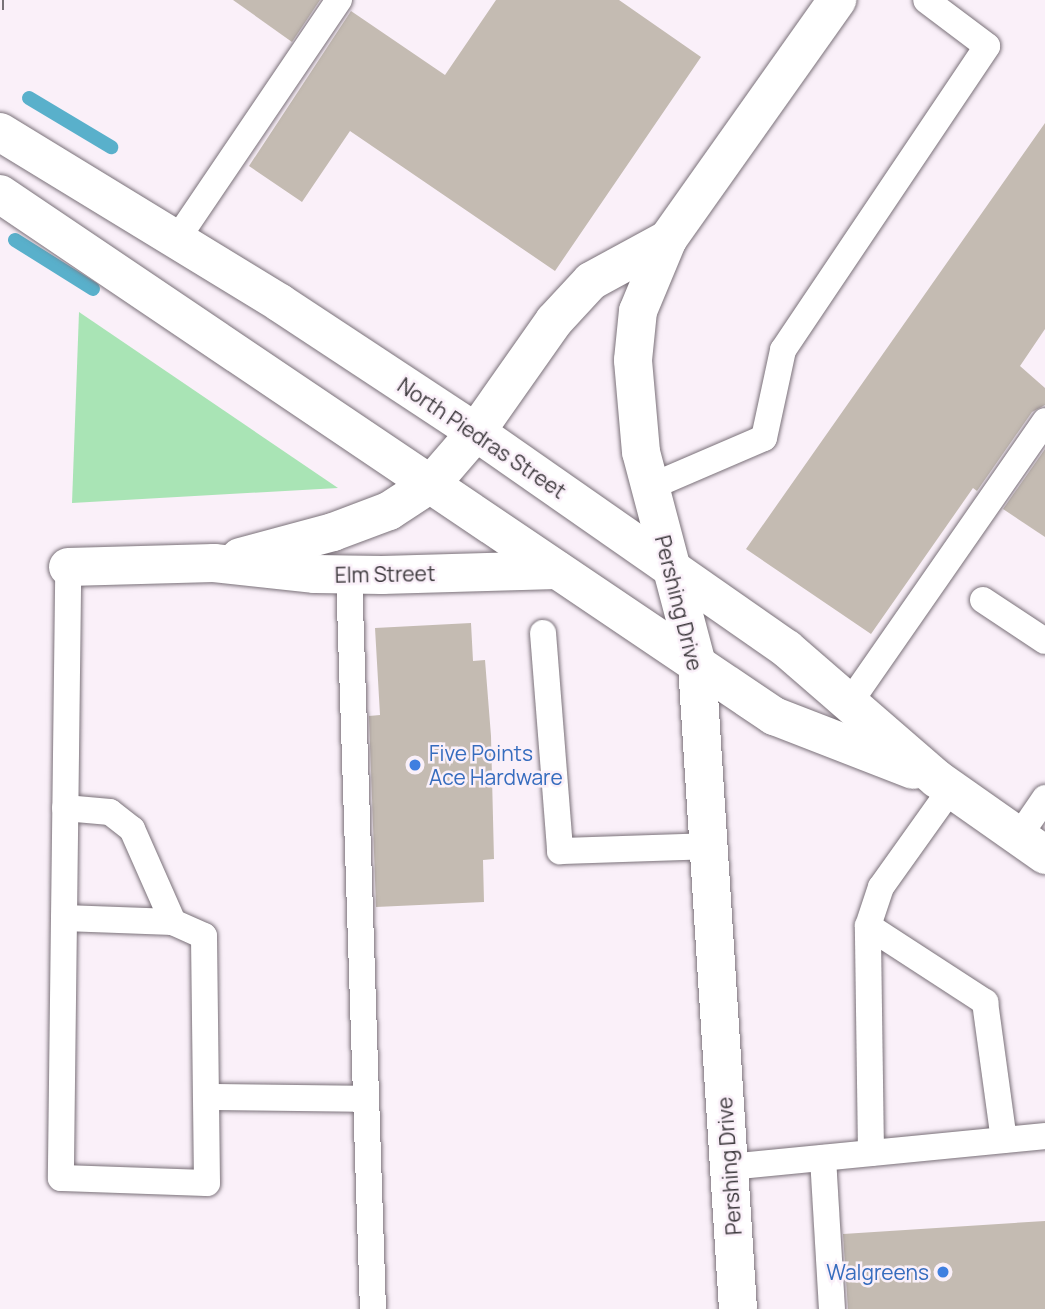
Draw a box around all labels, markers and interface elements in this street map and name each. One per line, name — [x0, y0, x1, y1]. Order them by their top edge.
street label: North Piedras Street — [393, 372, 571, 504]
street label: Pershing Drive — [650, 533, 708, 673]
street label: Elm Street — [335, 561, 435, 587]
place label: Five Points Ace Hardware — [429, 740, 563, 790]
marker: Five Points Ace Hardware — [407, 757, 423, 773]
street label: Pershing Drive — [712, 1096, 746, 1236]
place label: Walgreens — [826, 1259, 929, 1285]
marker: Walgreens — [935, 1264, 951, 1280]

